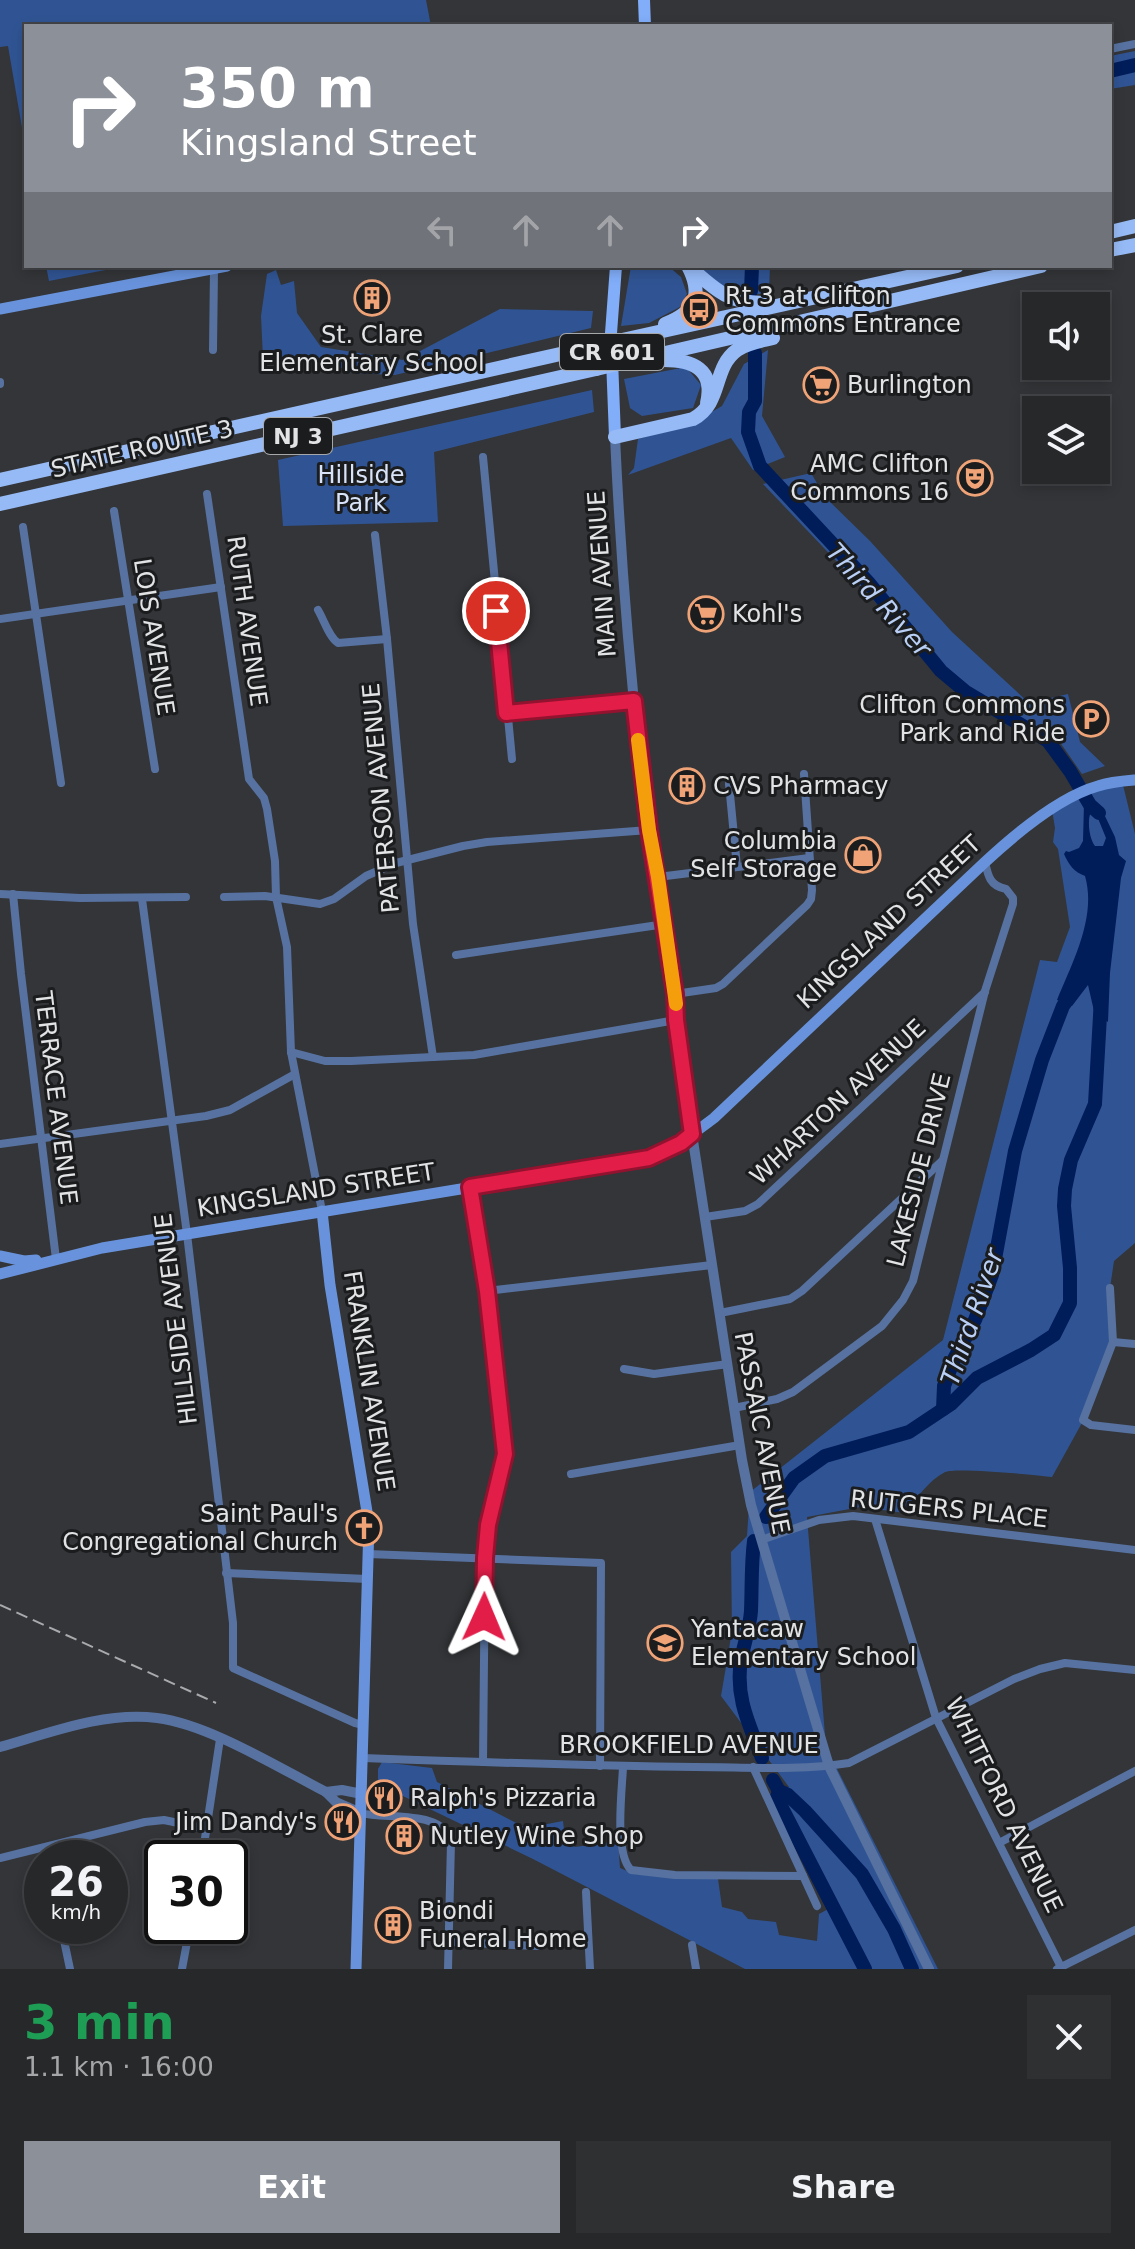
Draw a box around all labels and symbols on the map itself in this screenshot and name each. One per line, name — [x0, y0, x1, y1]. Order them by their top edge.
building icon: St. Clare Elementary School — [353, 279, 391, 317]
place label: Rt 3 at Clifton Commons Entrance — [725, 282, 961, 338]
bus stop icon: Rt 3 at Clifton Commons Entrance — [680, 291, 718, 329]
place label: St. Clare Elementary School — [259, 321, 485, 377]
road number: CR 601 — [560, 334, 664, 370]
supermarket icon: Burlington — [802, 366, 840, 404]
place label: Burlington — [847, 371, 972, 399]
street label: STATE ROUTE 3 — [48, 414, 236, 484]
road number: NJ 3 — [264, 418, 332, 454]
place label: AMC Clifton Commons 16 — [790, 450, 949, 506]
theatre icon: AMC Clifton Commons 16 — [956, 459, 994, 497]
park label: Hillside Park — [317, 461, 405, 517]
street label: MAIN AVENUE — [582, 490, 622, 658]
street label: RUTH AVENUE — [221, 534, 273, 708]
water label: Third River — [820, 537, 939, 665]
street label: LOIS AVENUE — [128, 557, 180, 717]
pin — [462, 577, 530, 645]
supermarket icon: Kohl's — [687, 595, 725, 633]
place label: Kohl's — [732, 600, 802, 628]
street label: PATERSON AVENUE — [357, 682, 405, 914]
place label: Clifton Commons Park and Ride — [859, 691, 1065, 747]
parking icon: Clifton Commons Park and Ride — [1072, 700, 1110, 738]
building icon: CVS Pharmacy — [668, 767, 706, 805]
place label: CVS Pharmacy — [713, 772, 888, 800]
place label: Columbia Self Storage — [690, 827, 837, 883]
street label: KINGSLAND STREET — [791, 829, 987, 1014]
shop icon: Columbia Self Storage — [844, 836, 882, 874]
street label: TERRACE AVENUE — [29, 989, 83, 1206]
street label: WHARTON AVENUE — [745, 1014, 931, 1190]
street label: LAKESIDE DRIVE — [881, 1070, 957, 1270]
street label: KINGSLAND STREET — [195, 1157, 437, 1223]
street label: HILLSIDE AVENUE — [149, 1212, 203, 1426]
water label: Third River — [935, 1243, 1010, 1389]
street label: FRANKLIN AVENUE — [338, 1269, 400, 1493]
street label: PASSAIC AVENUE — [729, 1330, 795, 1536]
street label: RUTGERS PLACE — [849, 1485, 1049, 1533]
place label: Saint Paul's Congregational Church — [62, 1500, 338, 1556]
church icon: Saint Paul's Congregational Church — [345, 1509, 383, 1547]
position arrow — [442, 1575, 526, 1659]
place label: Yantacaw Elementary School — [690, 1615, 916, 1671]
school or university icon: Yantacaw Elementary School — [646, 1624, 684, 1662]
street label: WHITFORD AVENUE — [940, 1693, 1068, 1917]
street label: BROOKFIELD AVENUE — [559, 1731, 819, 1759]
restaurant icon: Ralph's Pizzaria — [365, 1779, 403, 1817]
place label: Ralph's Pizzaria — [410, 1784, 596, 1812]
restaurant icon: Jim Dandy's — [324, 1803, 362, 1841]
place label: Jim Dandy's — [173, 1808, 317, 1836]
building icon: Nutley Wine Shop — [385, 1817, 423, 1855]
place label: Nutley Wine Shop — [430, 1822, 644, 1850]
speed limit sign: 30 — [144, 1840, 248, 1944]
place label: Biondi Funeral Home — [419, 1897, 586, 1953]
building icon: Biondi Funeral Home — [374, 1906, 412, 1944]

